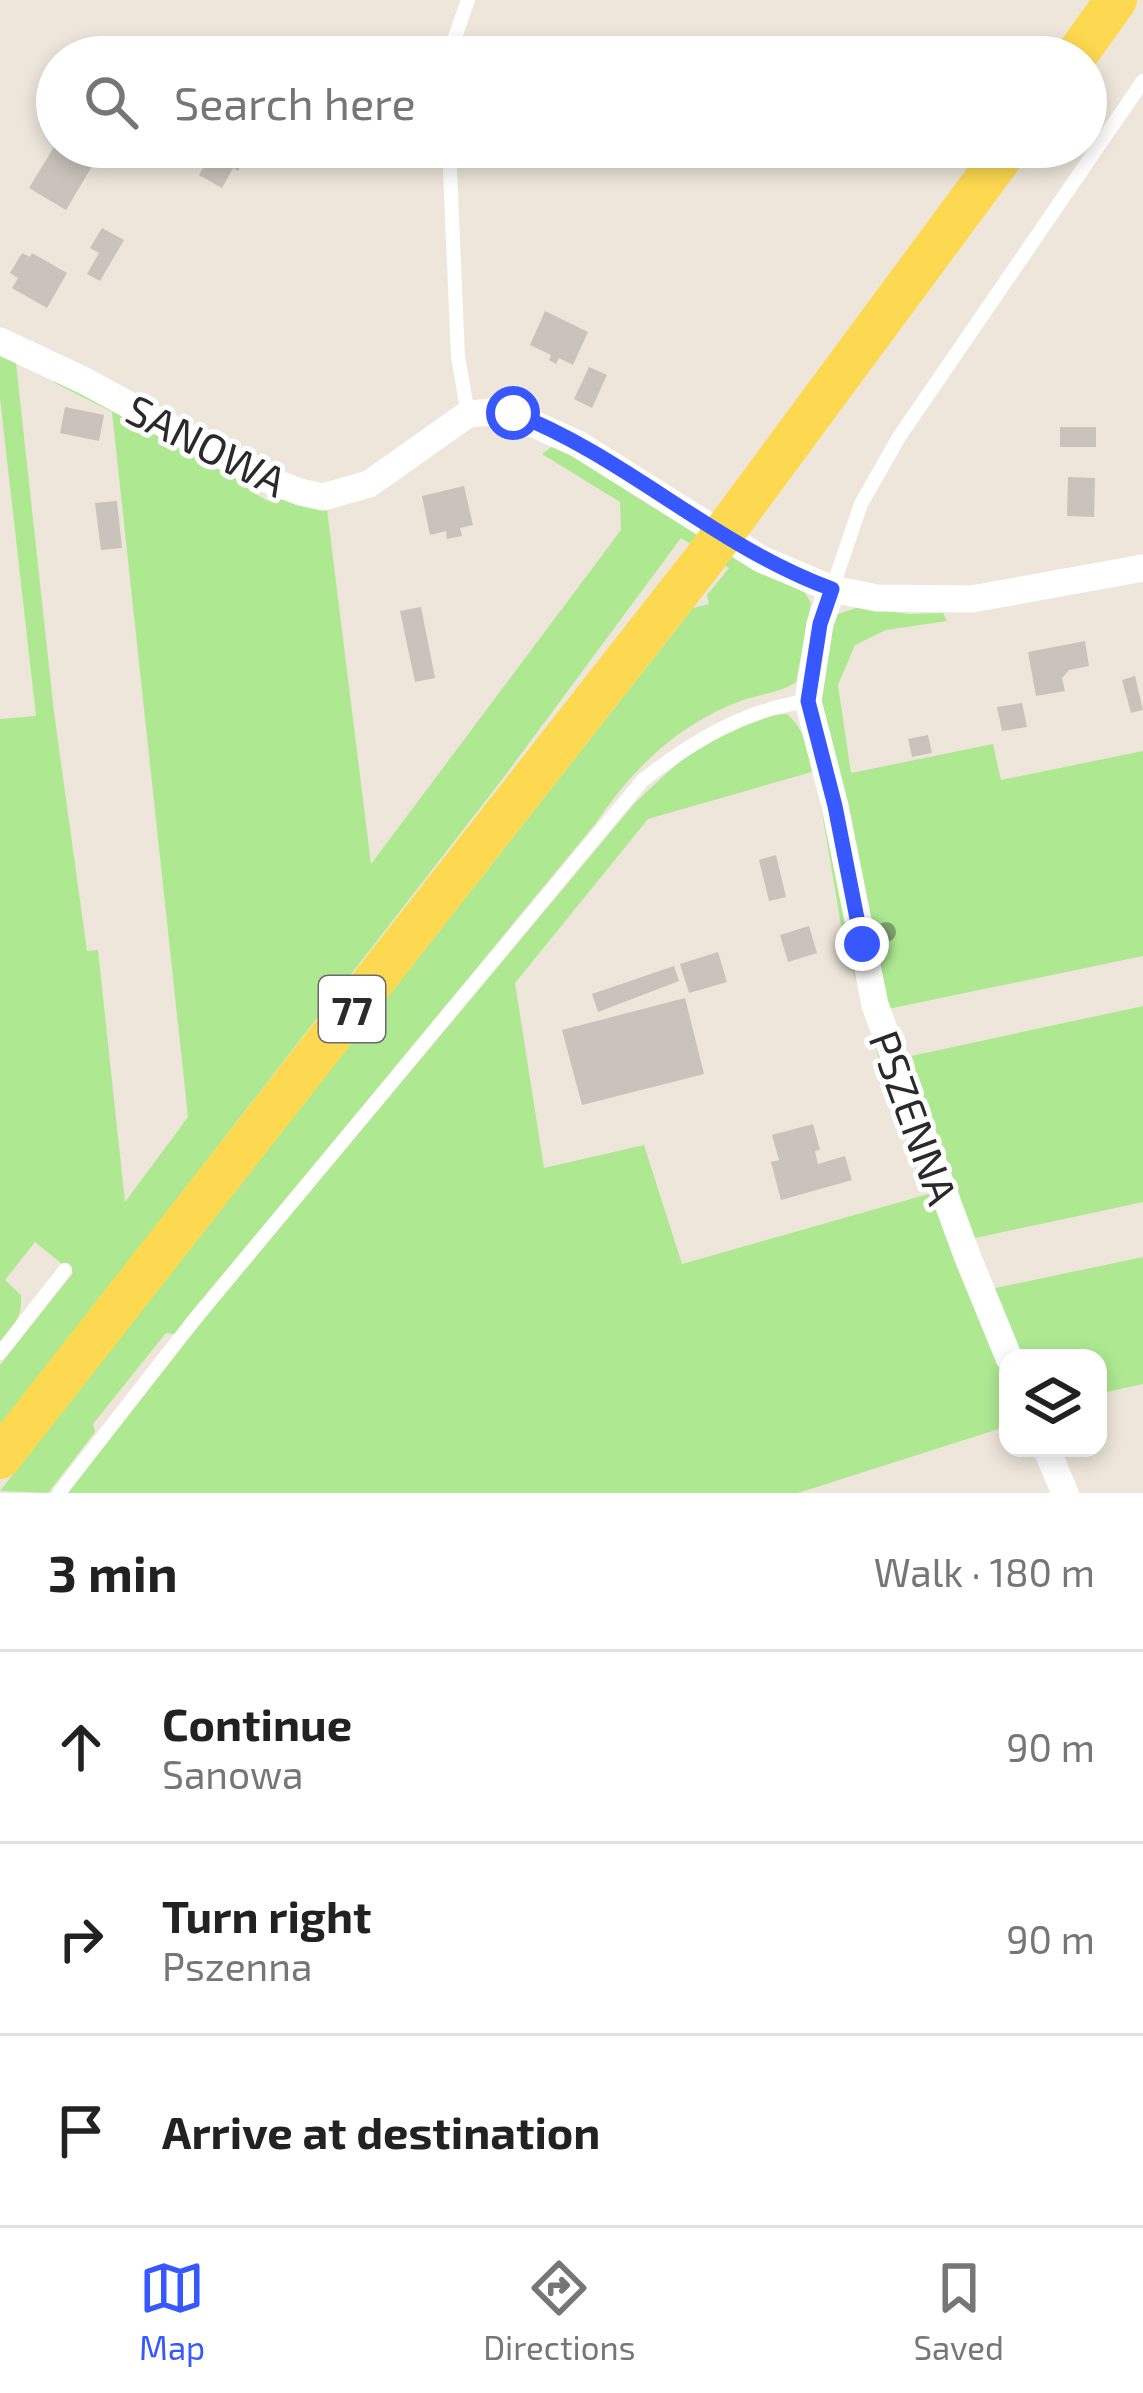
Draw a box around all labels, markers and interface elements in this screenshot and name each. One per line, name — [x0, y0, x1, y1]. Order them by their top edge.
search box — [36, 36, 1107, 168]
icon: search — [78, 69, 144, 135]
text: Search here — [174, 75, 416, 129]
street label: SANOWA — [119, 383, 295, 505]
route start — [486, 386, 540, 440]
route end — [835, 917, 889, 971]
road number: 77 — [319, 976, 385, 1042]
street label: PSZENNA — [861, 1023, 969, 1211]
map controls — [999, 1349, 1107, 1457]
button: layers — [999, 1349, 1107, 1457]
text: 3 min — [48, 1541, 178, 1602]
text: Walk · 180 m — [874, 1548, 1095, 1595]
text: Continue — [162, 1696, 352, 1750]
icon: ahead — [48, 1714, 114, 1780]
text: 90 m — [1006, 1723, 1095, 1770]
text: Sanowa — [162, 1750, 303, 1797]
text: Turn right — [162, 1888, 371, 1942]
icon: right — [48, 1906, 114, 1972]
text: 90 m — [1006, 1915, 1095, 1962]
text: Pszenna — [162, 1942, 312, 1989]
icon: arrive — [48, 2098, 114, 2164]
text: Arrive at destination — [162, 2104, 600, 2158]
tab: Map — [139, 2255, 205, 2367]
tab: Directions — [483, 2255, 635, 2367]
tab: Saved — [913, 2255, 1004, 2367]

